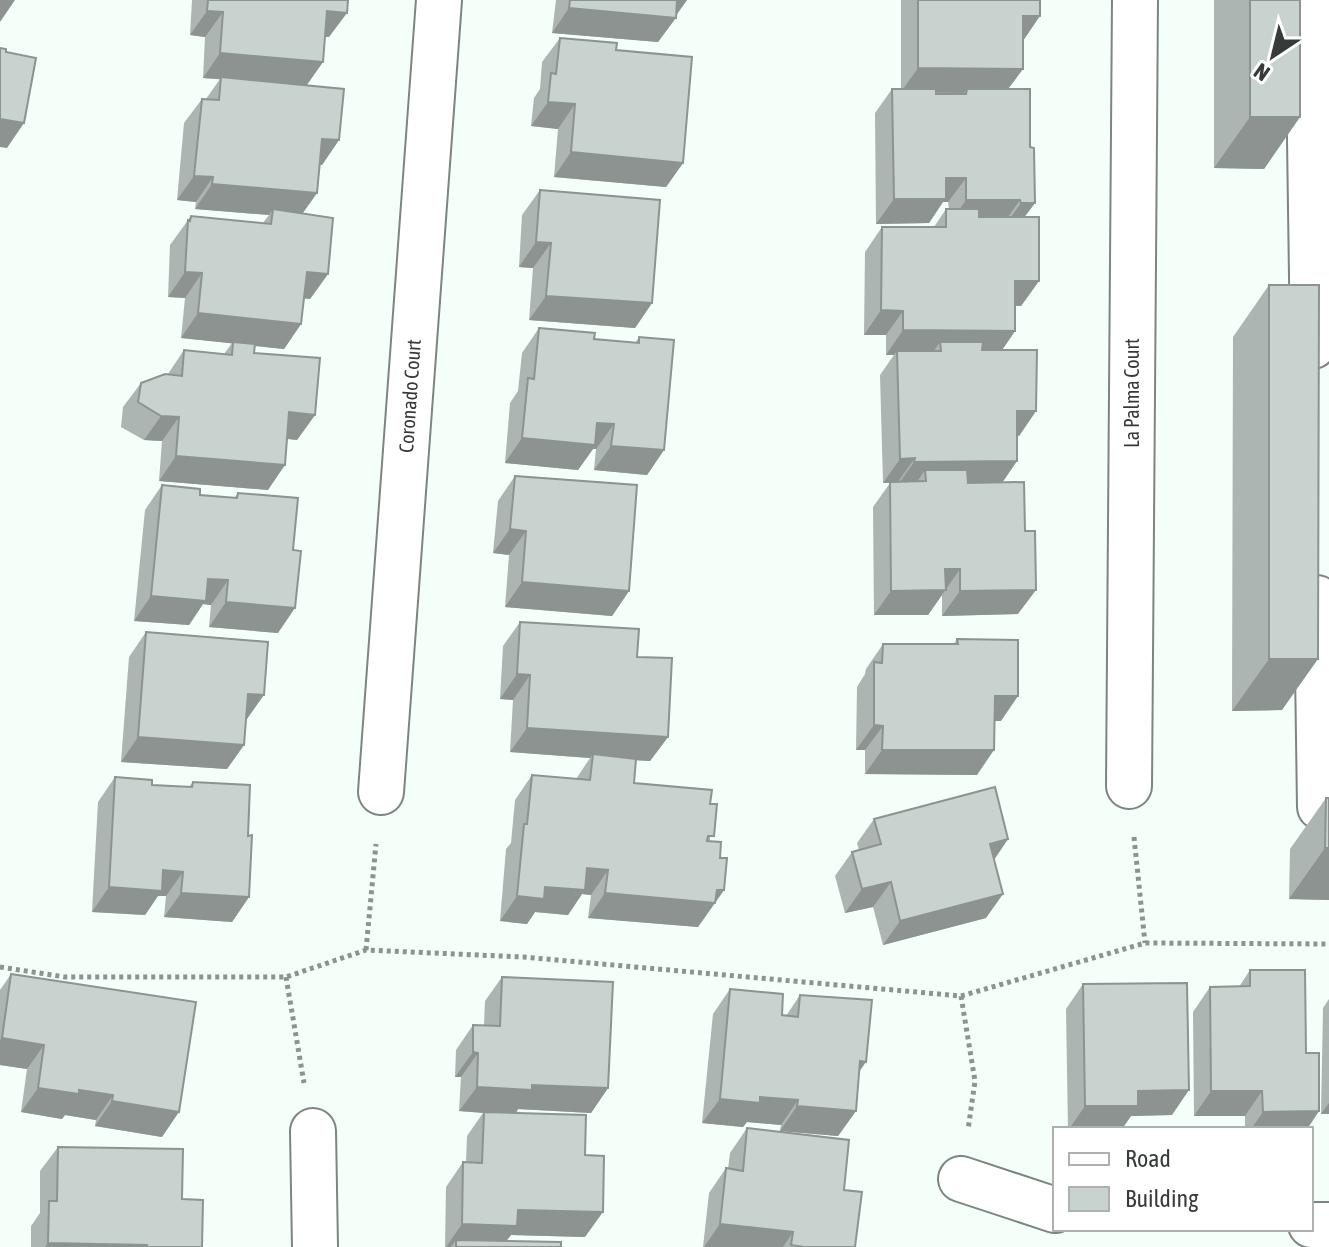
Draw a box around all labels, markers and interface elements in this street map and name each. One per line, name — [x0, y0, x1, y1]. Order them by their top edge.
north arrow — [1233, 16, 1313, 96]
text: N — [1249, 58, 1274, 87]
street label: Coronado Court — [394, 338, 425, 454]
street label: La Palma Court — [1120, 338, 1143, 448]
legend — [1053, 1127, 1313, 1231]
text: Road — [1125, 1145, 1171, 1172]
text: Building — [1125, 1185, 1199, 1212]

